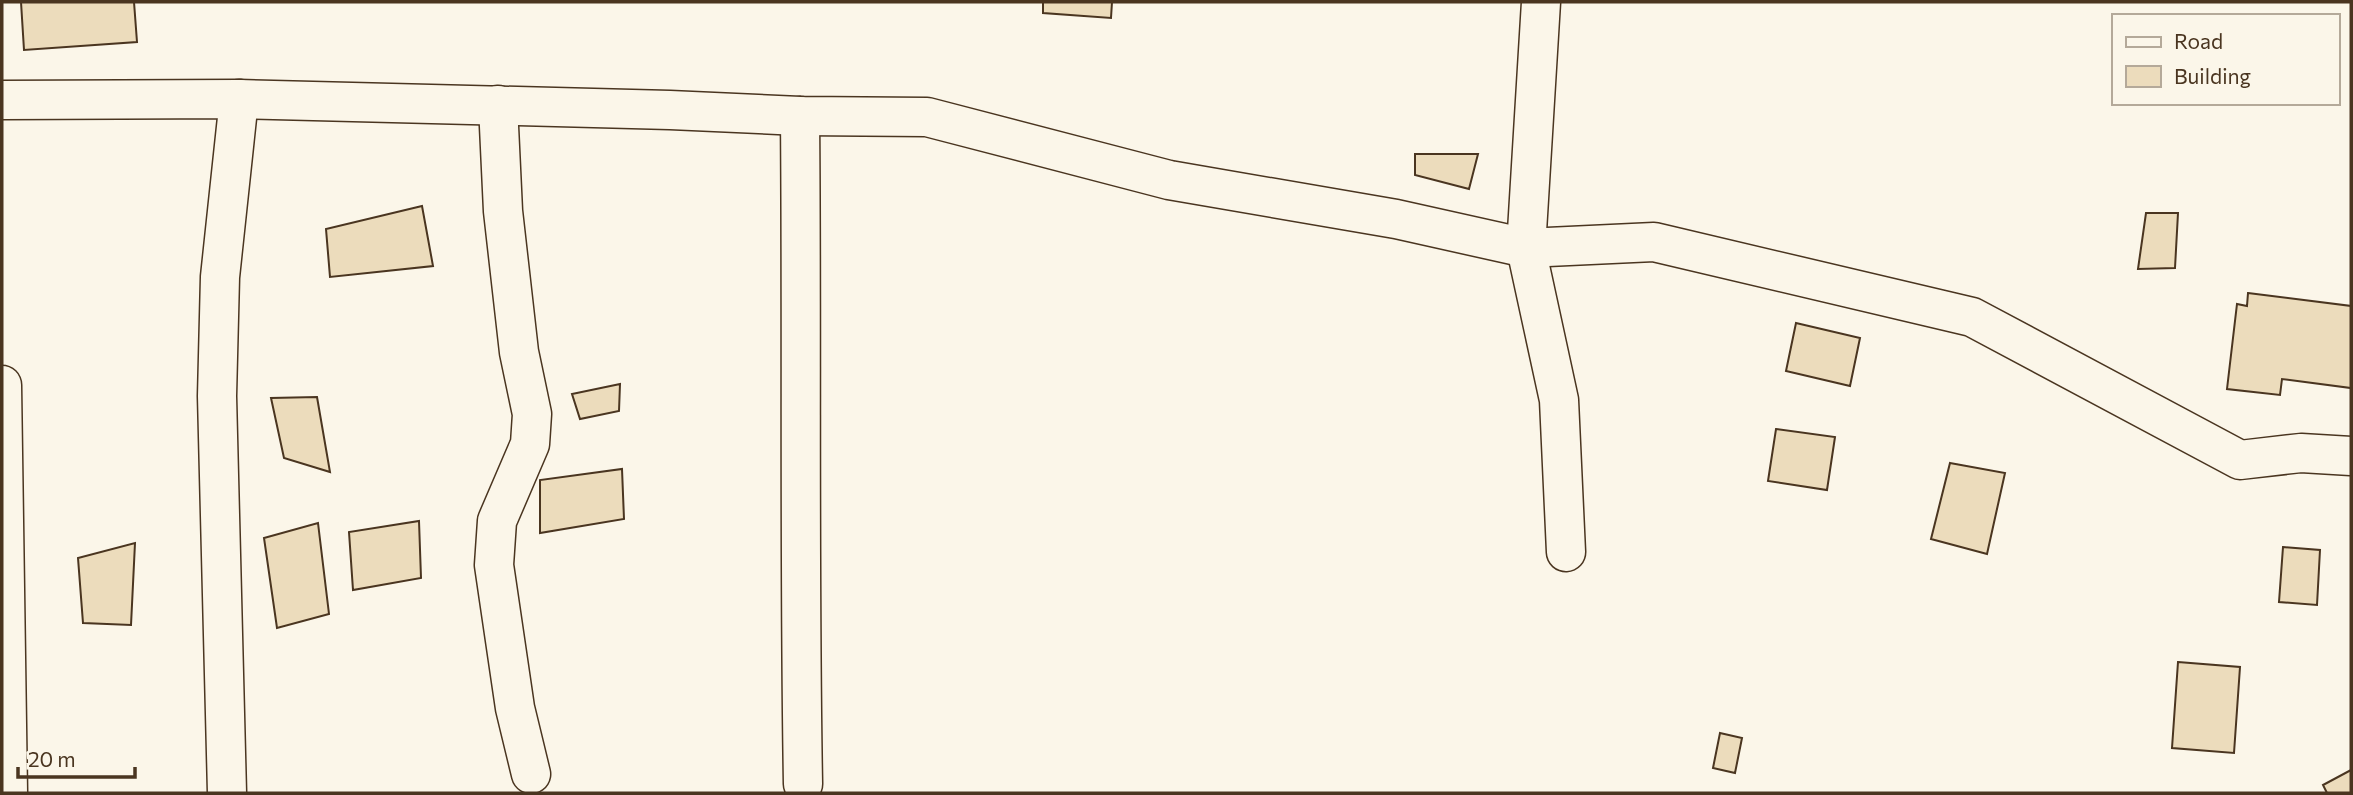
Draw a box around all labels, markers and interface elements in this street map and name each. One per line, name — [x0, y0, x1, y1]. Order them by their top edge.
legend — [2112, 14, 2339, 105]
text: Road — [2174, 28, 2223, 53]
text: Building — [2174, 63, 2251, 88]
scale bar — [18, 736, 135, 780]
text: 20 m — [28, 746, 76, 771]

